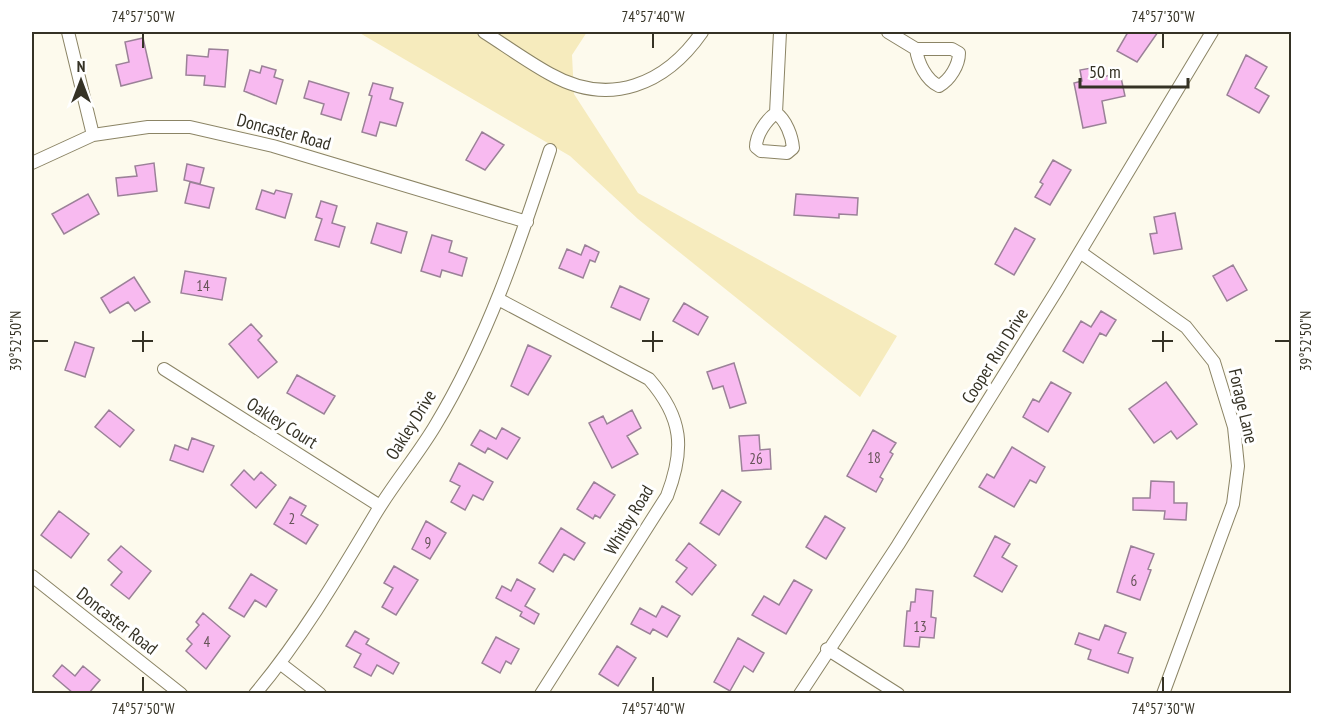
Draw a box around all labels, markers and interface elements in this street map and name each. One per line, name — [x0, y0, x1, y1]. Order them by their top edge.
text: 74°57'50"W — [111, 7, 175, 26]
text: 74°57'40"W — [621, 7, 685, 26]
text: 74°57'30"W — [1131, 7, 1195, 26]
north arrow — [51, 51, 111, 111]
scale bar — [1080, 51, 1188, 89]
text: N — [77, 56, 85, 76]
text: 50 m — [1089, 60, 1121, 83]
street label: Doncaster Road — [235, 108, 334, 155]
house number: 14 — [196, 276, 210, 295]
street label: Cooper Run Drive — [956, 304, 1033, 408]
text: 39°52'50"N — [6, 311, 25, 371]
text: 39°52'50"N — [1296, 311, 1315, 371]
street label: Forage Lane — [1224, 366, 1263, 446]
street label: Oakley Drive — [380, 386, 441, 464]
street label: Oakley Court — [243, 392, 322, 453]
house number: 18 — [867, 448, 881, 467]
house number: 26 — [749, 449, 763, 468]
street label: Whitby Road — [599, 481, 658, 559]
house number: 2 — [289, 509, 295, 528]
house number: 9 — [425, 533, 431, 552]
house number: 6 — [1131, 571, 1138, 590]
street label: Doncaster Road — [72, 582, 162, 659]
house number: 13 — [913, 617, 927, 636]
house number: 4 — [204, 632, 211, 651]
text: 74°57'50"W — [111, 699, 175, 718]
text: 74°57'40"W — [621, 699, 685, 718]
text: 74°57'30"W — [1131, 699, 1195, 718]

